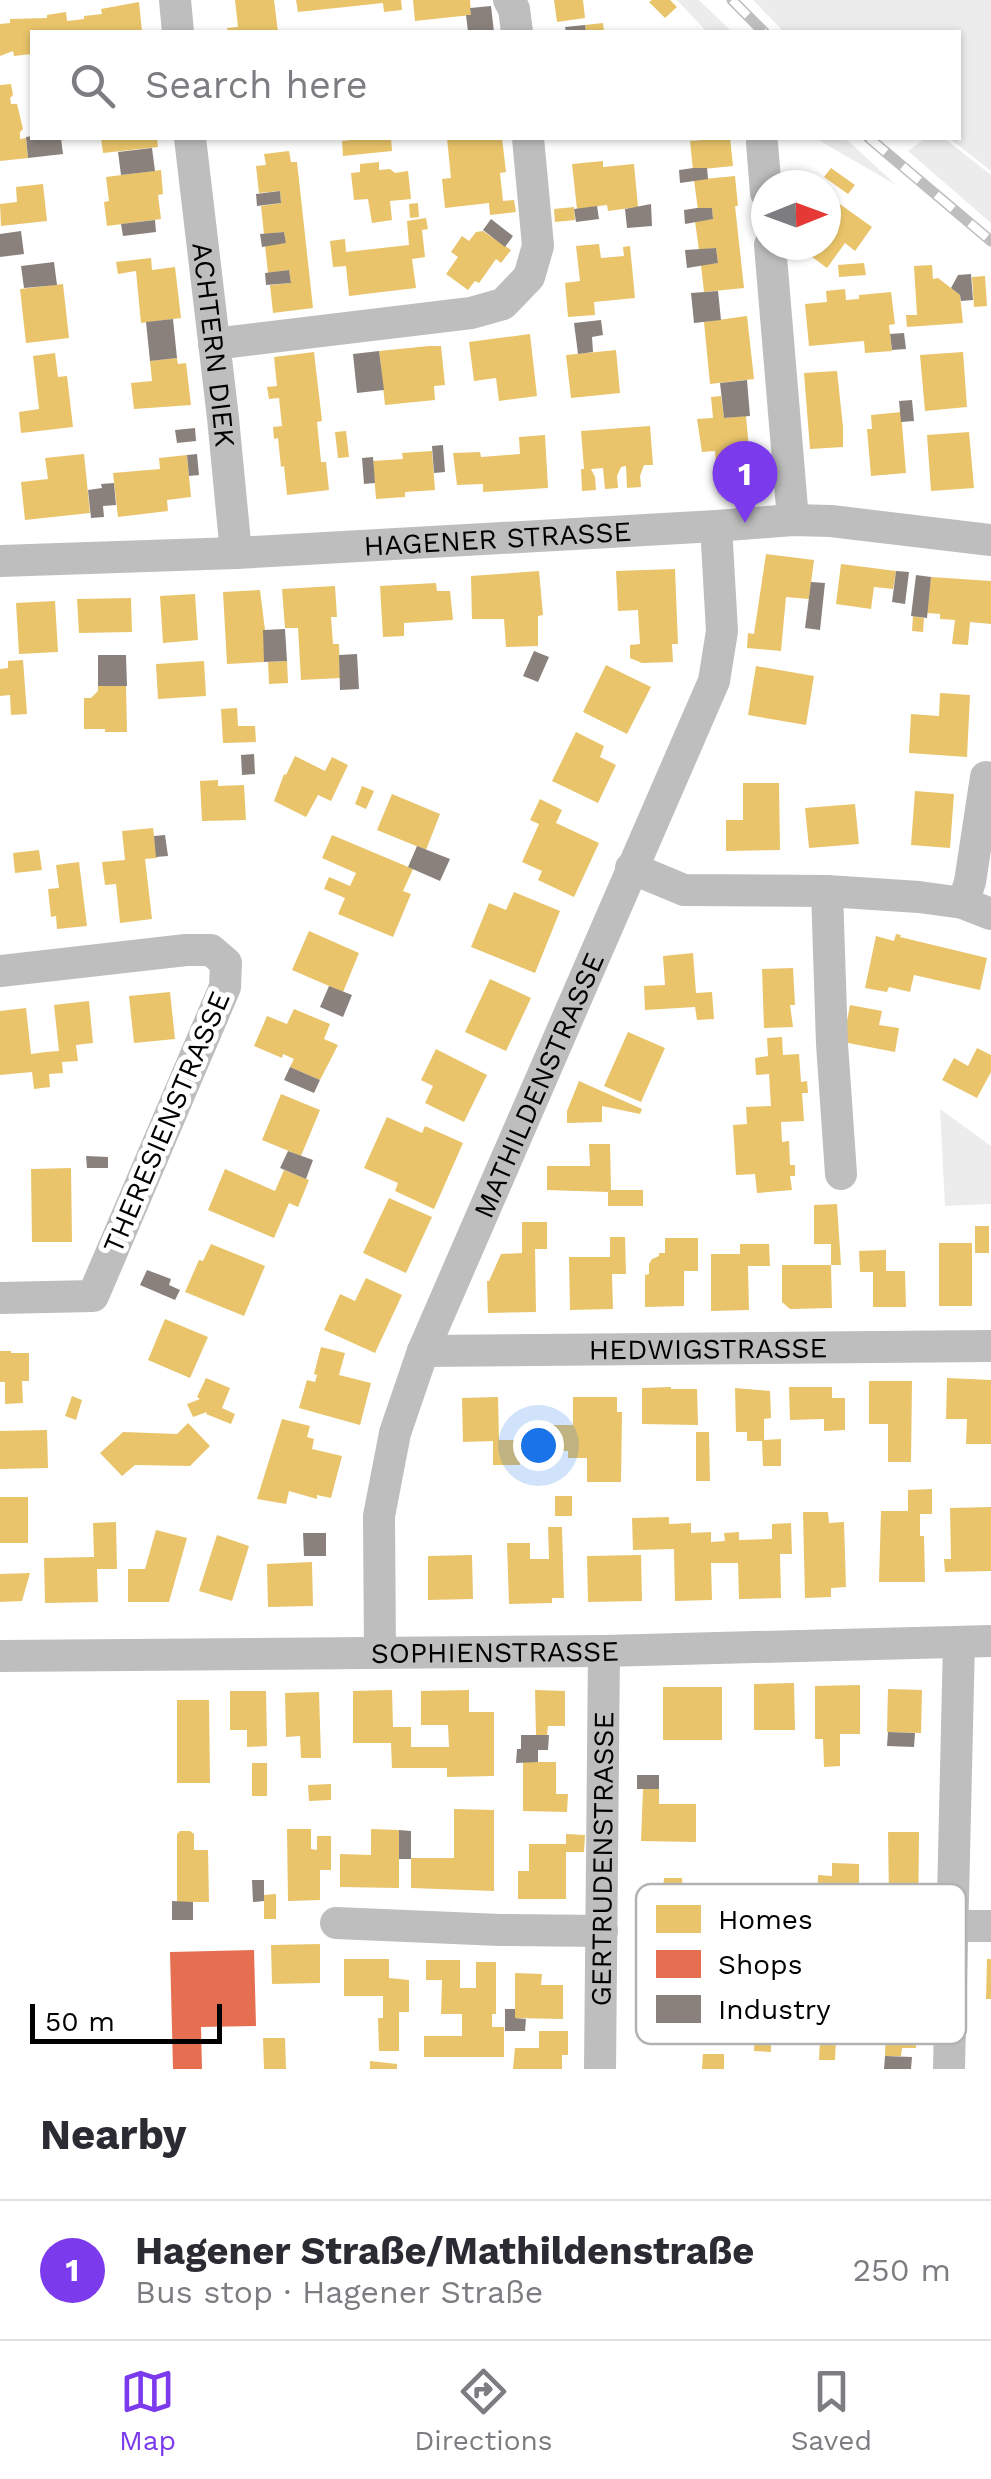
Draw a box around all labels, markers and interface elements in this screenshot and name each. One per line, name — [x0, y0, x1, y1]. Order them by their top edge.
search box — [30, 30, 961, 140]
icon: search — [65, 58, 120, 113]
text: Search here — [145, 63, 368, 107]
north arrow — [751, 170, 841, 260]
street label: ACHTERN DIEK — [185, 240, 242, 449]
pin: 1 — [712, 440, 778, 523]
street label: HAGENER STRASSE — [363, 515, 632, 563]
street label: MATHILDENSTRASSE — [467, 948, 611, 1223]
street label: THERESIENSTRASSE — [96, 986, 237, 1258]
street label: HEDWIGSTRASSE — [589, 1331, 827, 1367]
your location — [513, 1420, 564, 1471]
street label: SOPHIENSTRASSE — [371, 1635, 619, 1670]
street label: GERTRUDENSTRASSE — [585, 1711, 620, 2007]
legend — [636, 1884, 966, 2044]
text: Homes — [718, 1903, 813, 1936]
text: Shops — [718, 1948, 802, 1981]
text: Industry — [718, 1993, 831, 2026]
scale bar — [30, 1999, 222, 2044]
text: 50 m — [45, 2005, 115, 2038]
text: Nearby — [40, 2110, 187, 2159]
text: Hagener Straße/Mathildenstraße — [135, 2229, 754, 2273]
text: 1 — [66, 2251, 79, 2289]
text: 250 m — [852, 2251, 951, 2289]
text: Bus stop · Hagener Straße — [135, 2273, 543, 2311]
tab: Map — [119, 2364, 176, 2457]
tab: Directions — [414, 2364, 553, 2457]
tab: Saved — [791, 2364, 872, 2457]

